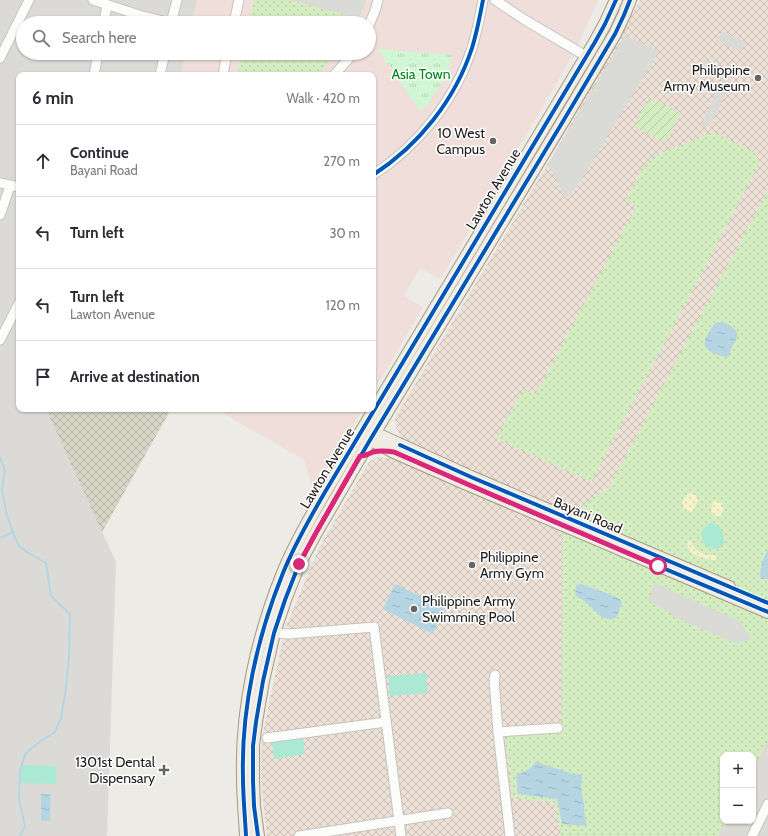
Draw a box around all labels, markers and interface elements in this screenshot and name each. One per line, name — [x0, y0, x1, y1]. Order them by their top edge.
search box — [16, 16, 376, 60]
icon: search — [30, 27, 52, 49]
text: Search here — [62, 29, 137, 47]
place label: Philippine Army Museum — [664, 61, 750, 95]
park label: Asia Town — [391, 65, 451, 83]
marker: Philippine Army Museum — [753, 73, 763, 83]
text: 6 min — [32, 88, 74, 108]
text: Walk · 420 m — [286, 90, 360, 106]
place label: 10 West Campus — [436, 124, 485, 158]
marker: 10 West Campus — [488, 136, 498, 146]
text: Continue — [70, 144, 129, 162]
street label: Lawton Avenue — [462, 145, 524, 233]
icon: ahead — [32, 150, 54, 172]
text: 270 m — [323, 153, 360, 169]
text: Bayani Road — [70, 162, 138, 178]
icon: left — [32, 222, 54, 244]
text: Turn left — [70, 224, 124, 242]
text: 30 m — [330, 225, 360, 241]
text: Turn left — [70, 288, 124, 306]
icon: left — [32, 294, 54, 316]
text: 120 m — [326, 297, 360, 313]
text: Lawton Avenue — [70, 306, 155, 322]
icon: arrive — [32, 366, 54, 388]
text: Arrive at destination — [70, 368, 200, 386]
street label: Lawton Avenue — [296, 424, 358, 512]
street label: Bayani Road — [551, 492, 625, 538]
place label: Philippine Army Gym — [480, 548, 544, 582]
route end — [290, 555, 308, 573]
route start — [649, 557, 667, 575]
marker: Philippine Army Gym — [467, 560, 477, 570]
place label: Philippine Army Swimming Pool — [422, 592, 516, 626]
marker: Philippine Army Swimming Pool — [409, 604, 419, 614]
map controls — [720, 752, 756, 824]
button: + — [720, 752, 756, 788]
place label: 1301st Dental Dispensary — [75, 753, 156, 787]
marker: 1301st Dental Dispensary — [158, 764, 170, 776]
button: − — [720, 788, 756, 824]

